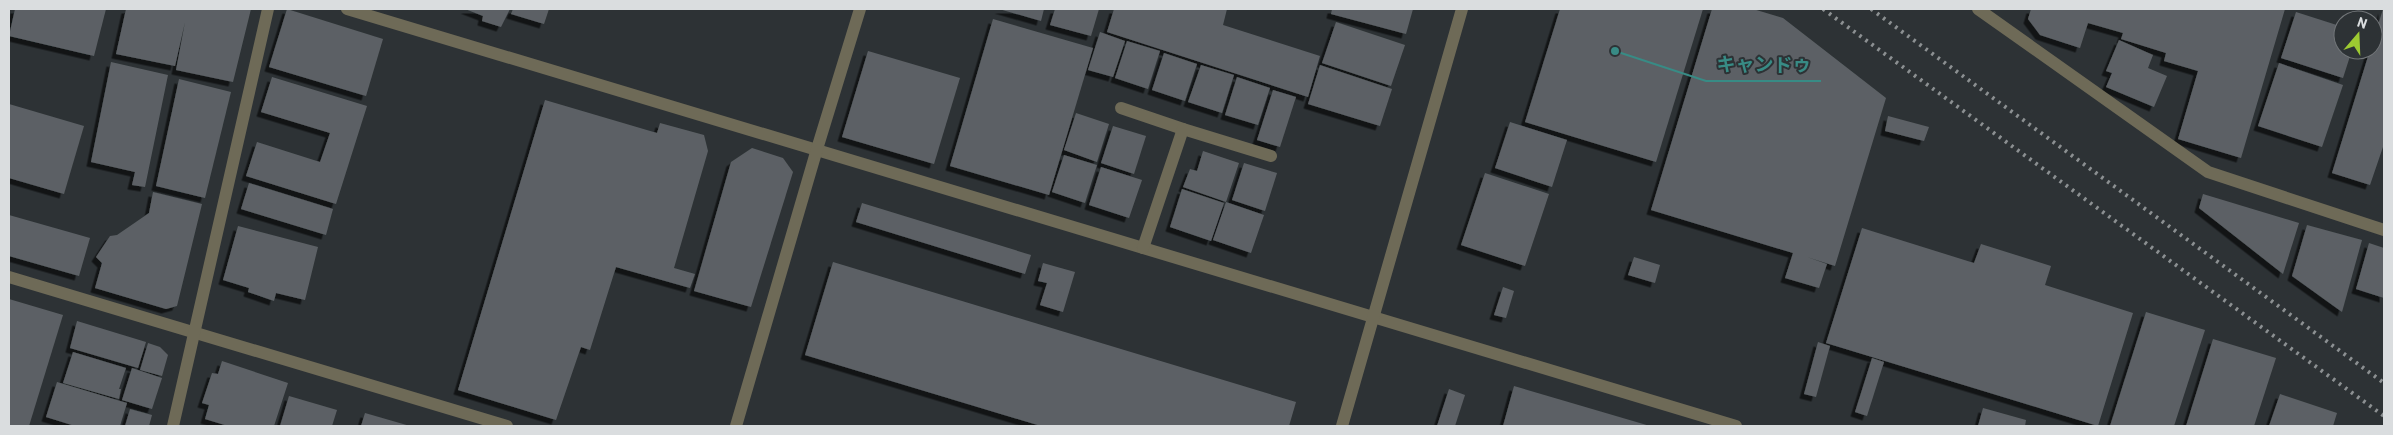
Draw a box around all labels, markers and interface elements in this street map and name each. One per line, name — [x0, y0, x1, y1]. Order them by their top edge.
north arrow — [2333, 10, 2383, 60]
text: N — [2355, 13, 2370, 32]
callout: キャンドゥ — [1706, 47, 1821, 81]
text: キャンドゥ — [1716, 52, 1812, 75]

